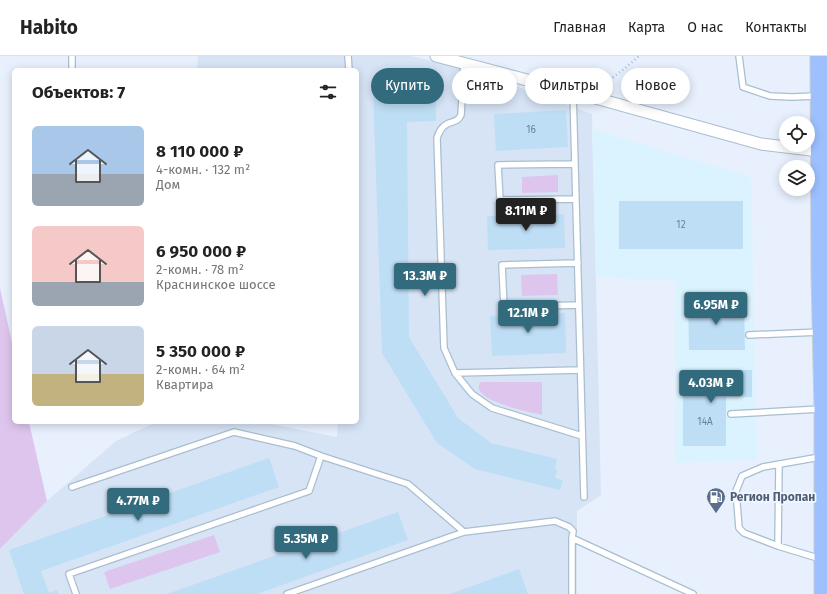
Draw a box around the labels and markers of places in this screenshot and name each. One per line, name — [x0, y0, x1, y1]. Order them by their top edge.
pin: 8.11M ₽ — [489, 198, 563, 232]
pin: 13.3M ₽ — [388, 263, 462, 297]
pin: 6.95M ₽ — [679, 292, 753, 326]
pin: 12.1M ₽ — [491, 300, 565, 334]
pin: 4.03M ₽ — [674, 370, 748, 404]
fuel station icon: Регион Пропан — [705, 486, 727, 514]
pin: 4.77M ₽ — [101, 488, 175, 522]
place label: Регион Пропан — [730, 490, 815, 504]
pin: 5.35M ₽ — [269, 526, 343, 560]

